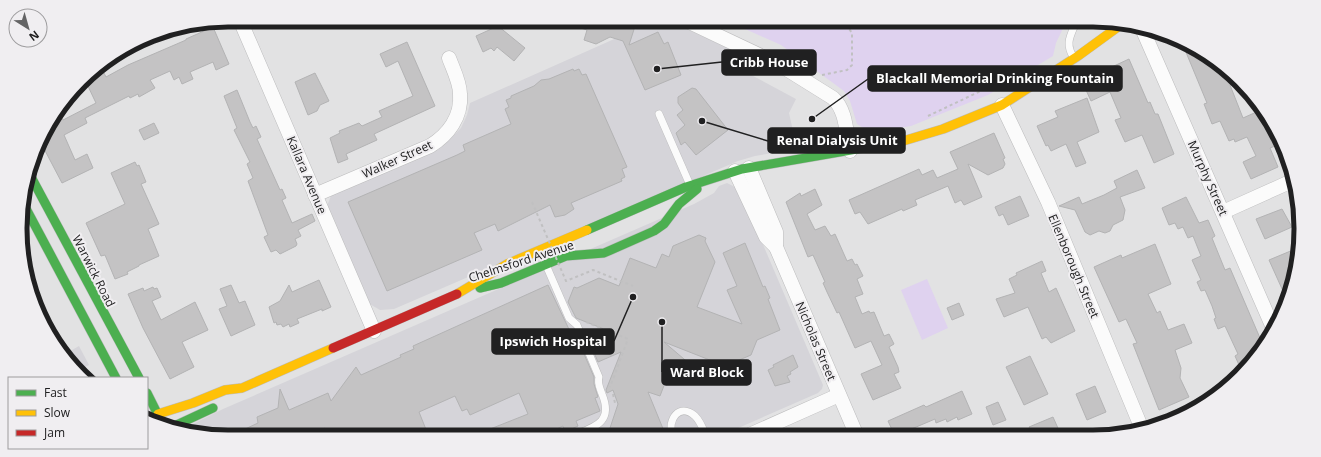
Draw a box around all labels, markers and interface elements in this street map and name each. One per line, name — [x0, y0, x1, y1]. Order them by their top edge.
north arrow — [8, 8, 48, 48]
text: N — [26, 28, 42, 45]
callout: Cribb House — [722, 50, 816, 75]
text: Cribb House — [730, 53, 809, 71]
callout: Blackall Memorial Drinking Fountain — [868, 66, 1122, 91]
text: Blackall Memorial Drinking Fountain — [876, 69, 1114, 87]
callout: Renal Dialysis Unit — [768, 128, 905, 153]
text: Renal Dialysis Unit — [776, 131, 898, 149]
street label: Kallara Avenue — [283, 133, 331, 217]
street label: Walker Street — [359, 136, 435, 182]
street label: Murphy Street — [1184, 138, 1232, 218]
street label: Ellenborough Street — [1044, 211, 1104, 321]
street label: Warwick Road — [69, 232, 119, 310]
street label: Chelmsford Avenue — [466, 236, 576, 286]
street label: Nicholas Street — [792, 299, 840, 383]
callout: Ipswich Hospital — [492, 329, 614, 354]
text: Ipswich Hospital — [500, 332, 606, 350]
callout: Ward Block — [662, 360, 751, 385]
text: Ward Block — [670, 363, 745, 381]
legend — [8, 377, 148, 449]
text: Fast — [44, 384, 67, 401]
text: Slow — [44, 404, 71, 421]
text: Jam — [43, 424, 65, 441]

